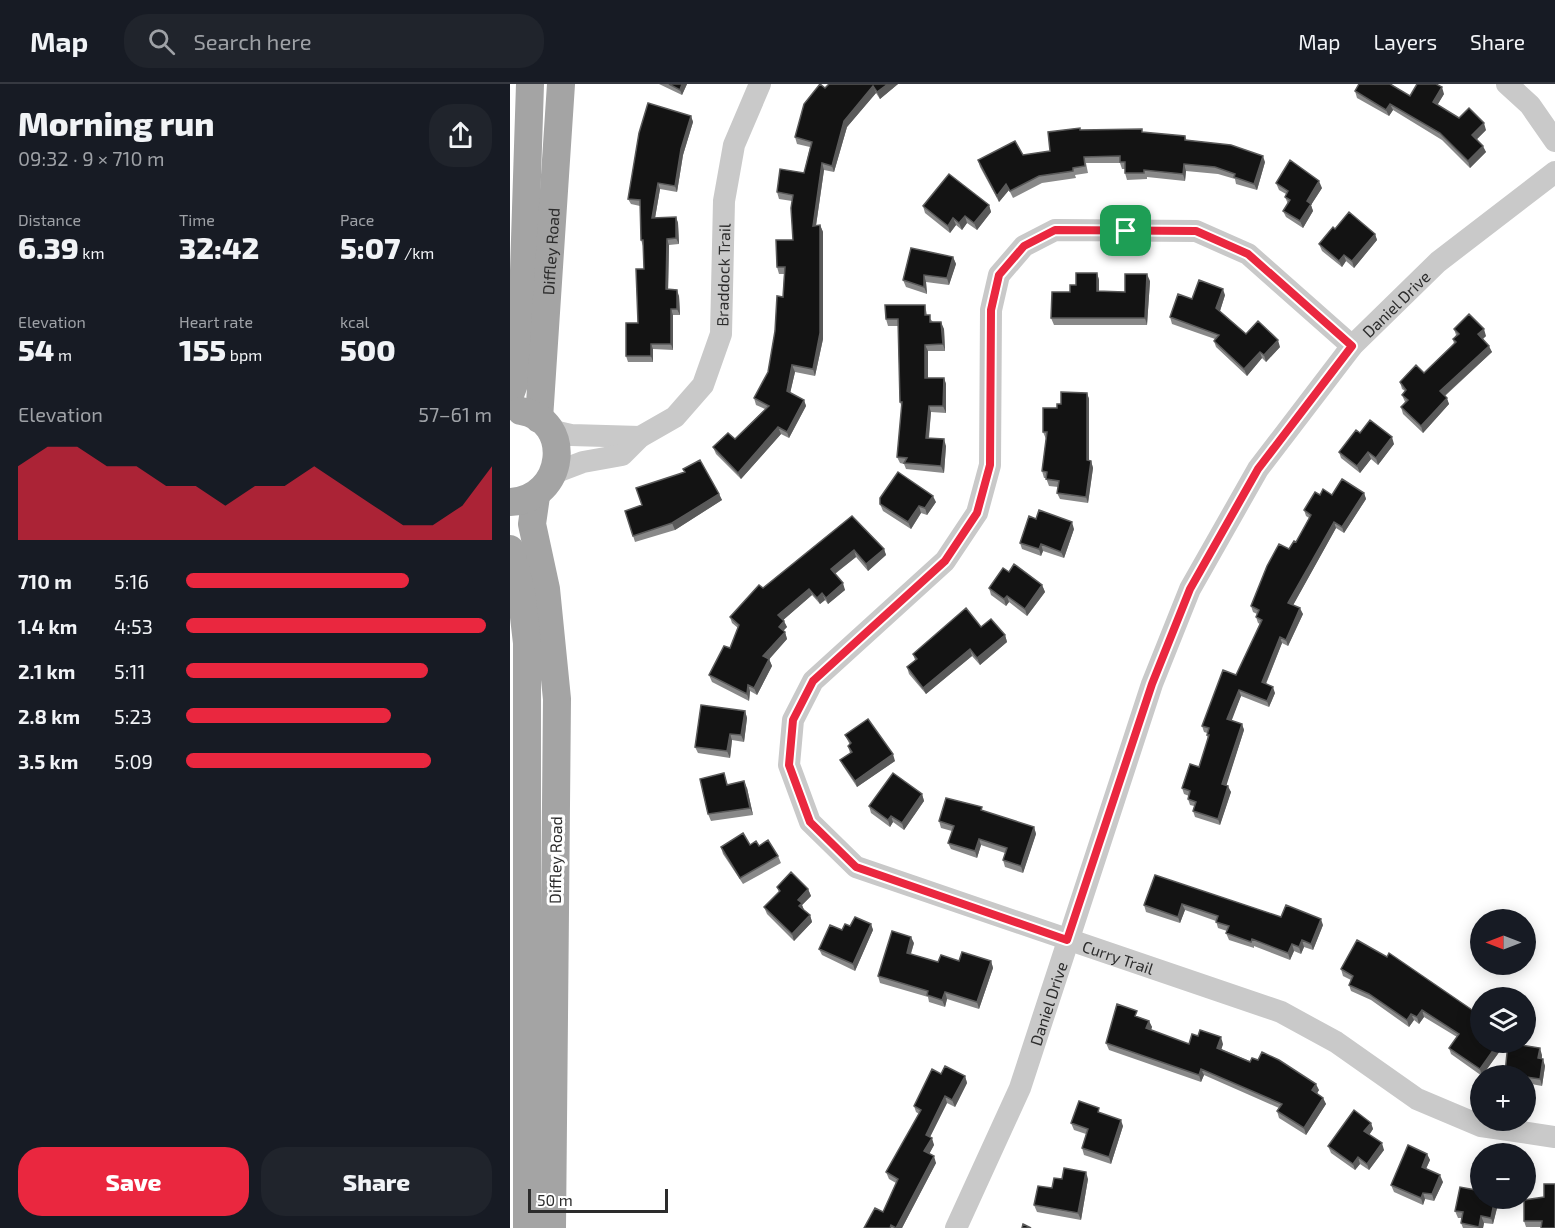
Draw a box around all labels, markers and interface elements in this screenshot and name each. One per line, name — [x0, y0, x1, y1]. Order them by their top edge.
search box — [124, 14, 544, 68]
text: Map — [30, 24, 88, 58]
icon: search — [145, 25, 178, 58]
text: Search here — [193, 28, 312, 54]
text: Map — [1298, 29, 1340, 54]
text: Layers — [1373, 29, 1437, 54]
text: Share — [1470, 29, 1525, 54]
text: Morning run — [18, 103, 215, 143]
button: share — [429, 104, 492, 167]
text: 09:32 · 9 × 710 m — [18, 146, 165, 170]
pin — [1100, 205, 1151, 256]
street label: Diffley Road — [538, 207, 562, 296]
text: Distance — [18, 210, 81, 229]
text: Time — [179, 210, 215, 229]
text: Pace — [340, 210, 374, 229]
icon: arrive — [1109, 214, 1142, 247]
street label: Braddock Trail — [712, 223, 733, 327]
text: 6.39 — [18, 229, 79, 265]
text: 32:42 — [179, 229, 259, 265]
text: 5:07 — [340, 229, 400, 265]
text: km — [79, 243, 104, 262]
text: /km — [400, 243, 434, 262]
street label: Daniel Drive — [1358, 266, 1433, 341]
text: Elevation — [18, 312, 86, 331]
text: Heart rate — [179, 312, 253, 331]
text: kcal — [340, 312, 369, 331]
text: 54 — [18, 331, 54, 367]
text: 155 — [179, 331, 226, 367]
text: 500 — [340, 331, 396, 367]
text: m — [54, 345, 72, 364]
text: bpm — [226, 345, 262, 364]
text: Elevation — [18, 402, 103, 426]
text: 57–61 m — [418, 402, 492, 426]
text: 710 m — [18, 569, 72, 593]
text: 5:16 — [114, 569, 149, 593]
text: 1.4 km — [18, 614, 77, 638]
text: 4:53 — [114, 614, 153, 638]
text: 2.1 km — [18, 659, 75, 683]
text: 5:11 — [114, 659, 145, 683]
text: 2.8 km — [18, 704, 80, 728]
text: 5:23 — [114, 704, 152, 728]
text: 3.5 km — [18, 749, 78, 773]
text: 5:09 — [114, 749, 153, 773]
street label: Diffley Road — [545, 816, 565, 904]
north arrow — [1470, 909, 1536, 975]
map controls — [1470, 909, 1536, 1209]
street label: Curry Trail — [1080, 936, 1157, 978]
street label: Daniel Drive — [1025, 959, 1070, 1048]
button: layers — [1470, 987, 1536, 1053]
button: + — [1470, 1065, 1536, 1131]
button: − — [1470, 1143, 1536, 1209]
button: Save — [18, 1147, 249, 1216]
button: Share — [261, 1147, 492, 1216]
scale bar — [528, 1186, 668, 1214]
text: 50 m — [537, 1190, 573, 1209]

